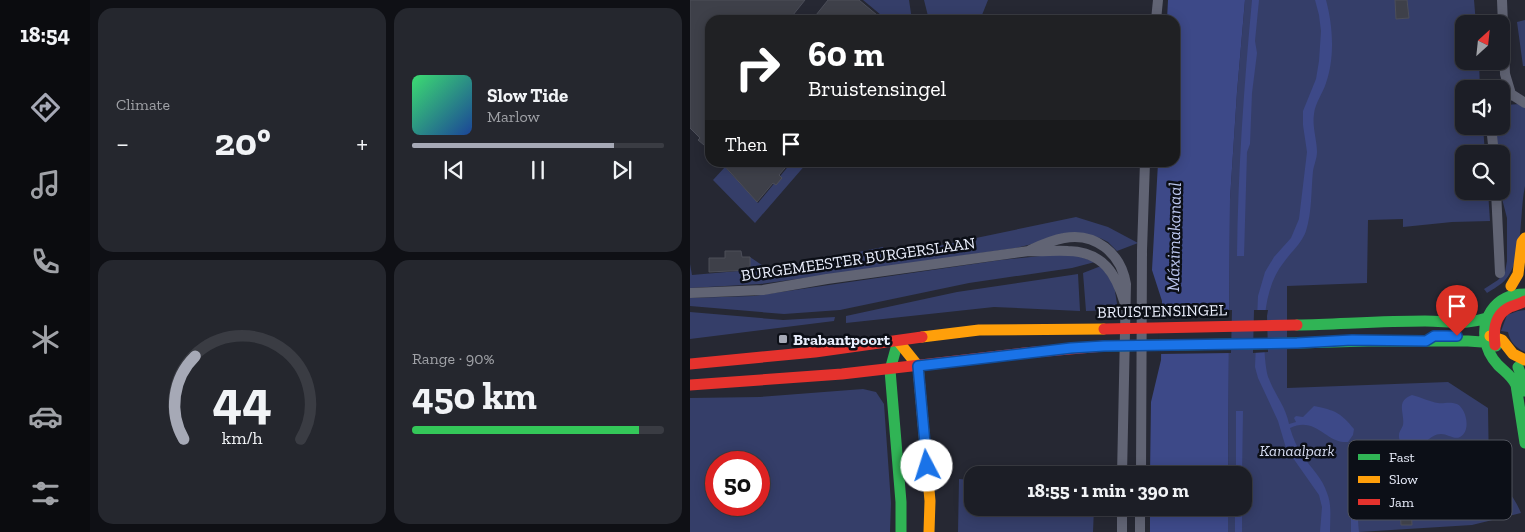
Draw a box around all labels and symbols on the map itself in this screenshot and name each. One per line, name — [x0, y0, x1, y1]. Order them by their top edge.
north arrow — [1455, 15, 1510, 70]
water label: Máximakanaal — [1162, 182, 1186, 292]
street label: BURGEMEESTER BURGERSLAAN — [740, 233, 977, 285]
pin — [1436, 285, 1478, 336]
street label: BRUISTENSINGEL — [1097, 300, 1227, 322]
place label: Brabantpoort — [793, 330, 891, 349]
marker: Brabantpoort — [777, 333, 789, 345]
position arrow — [900, 439, 952, 491]
legend — [1348, 440, 1512, 520]
park label: Kanaalpark — [1259, 441, 1335, 460]
text: Fast — [1389, 449, 1416, 466]
speed limit sign: 50 — [705, 451, 770, 516]
text: Slow — [1389, 471, 1418, 488]
text: Jam — [1389, 494, 1414, 511]

